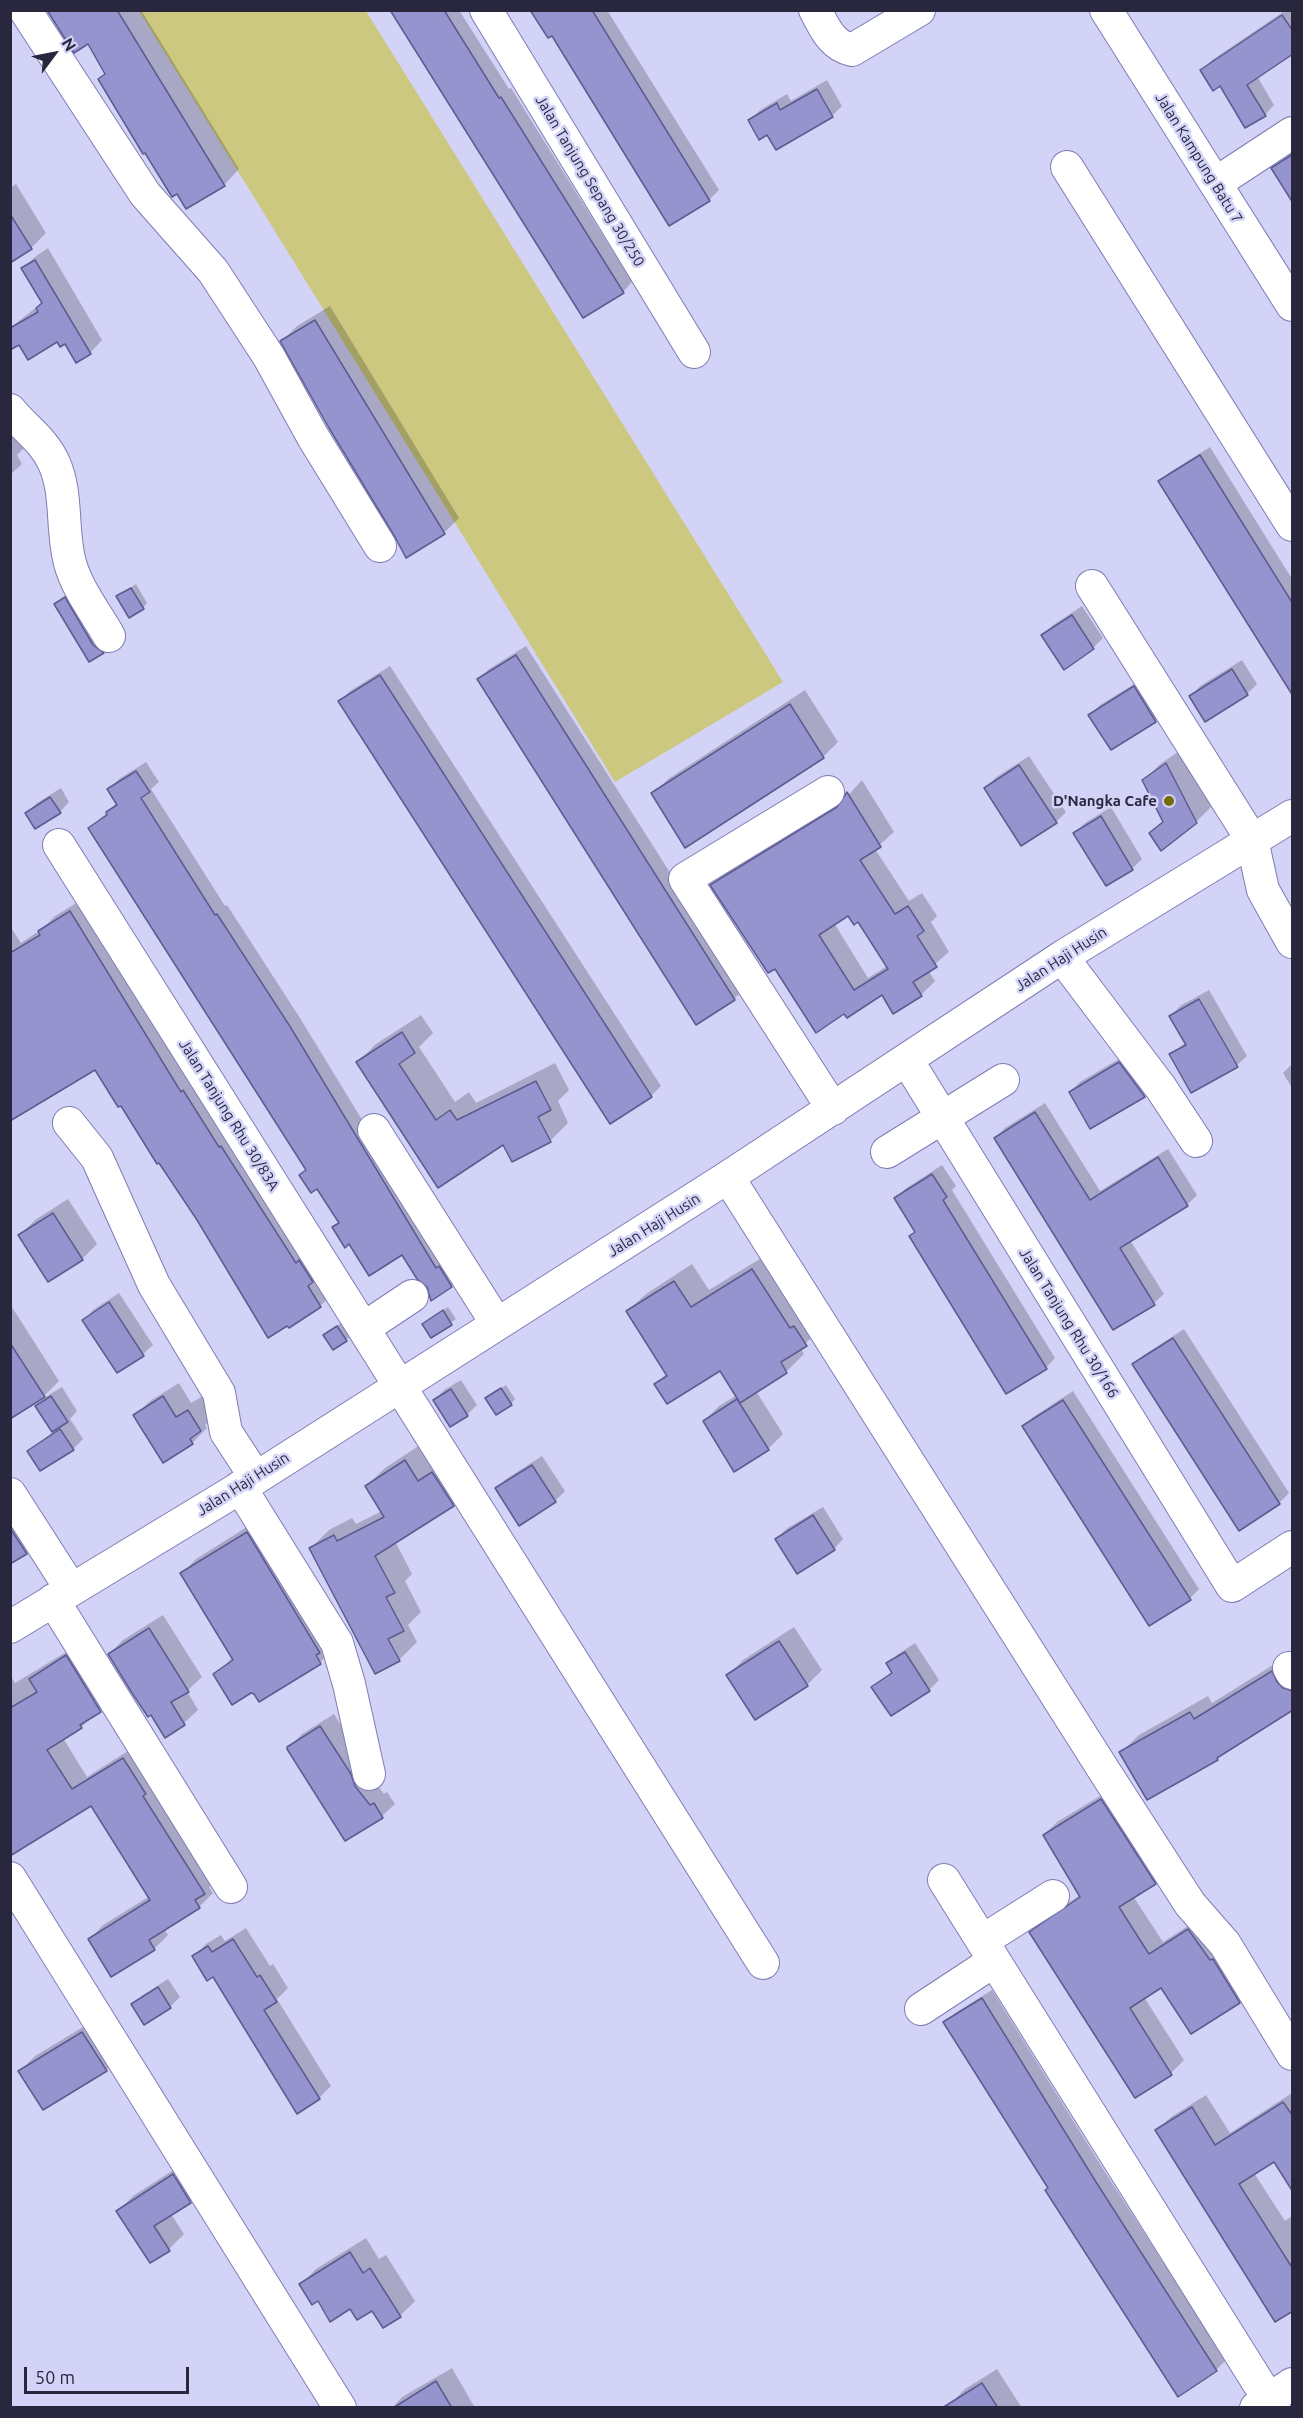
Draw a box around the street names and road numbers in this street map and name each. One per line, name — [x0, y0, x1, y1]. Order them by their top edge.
street label: Jalan Kampung Batu 7 — [1152, 90, 1246, 226]
street label: Jalan Tanjung Sepang 30/250 — [532, 92, 648, 270]
street label: Jalan Haji Husin — [1012, 923, 1110, 995]
street label: Jalan Tanjung Rhu 30/83A — [175, 1036, 283, 1194]
street label: Jalan Haji Husin — [605, 1189, 703, 1261]
street label: Jalan Tanjung Rhu 30/166 — [1015, 1245, 1123, 1401]
street label: Jalan Haji Husin — [194, 1448, 292, 1520]

